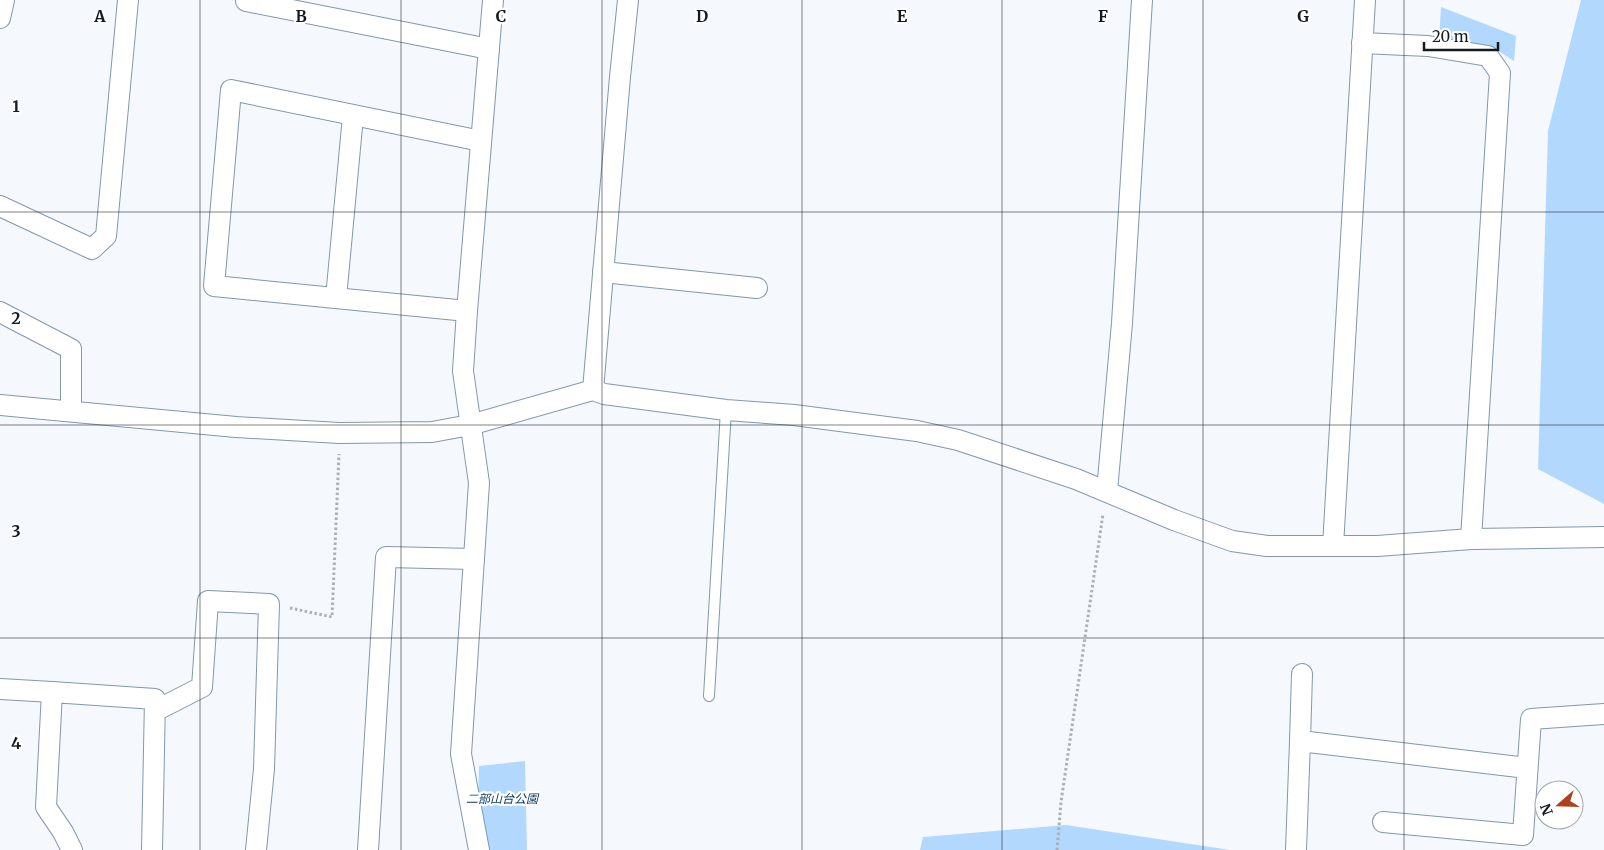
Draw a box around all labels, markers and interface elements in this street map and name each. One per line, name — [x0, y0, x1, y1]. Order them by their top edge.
text: A — [93, 6, 106, 26]
text: B — [295, 6, 307, 26]
text: C — [496, 6, 506, 26]
text: D — [696, 6, 708, 26]
text: E — [897, 6, 908, 26]
text: F — [1098, 6, 1108, 26]
text: G — [1297, 6, 1309, 26]
scale bar — [1424, 20, 1498, 52]
text: 20 m — [1432, 27, 1469, 46]
text: 1 — [12, 96, 20, 116]
text: 2 — [11, 308, 21, 328]
text: 3 — [11, 521, 21, 541]
text: 4 — [11, 733, 21, 753]
north arrow — [1534, 780, 1584, 830]
park label: 二部山台公園 — [466, 791, 540, 806]
text: N — [1536, 801, 1557, 818]

